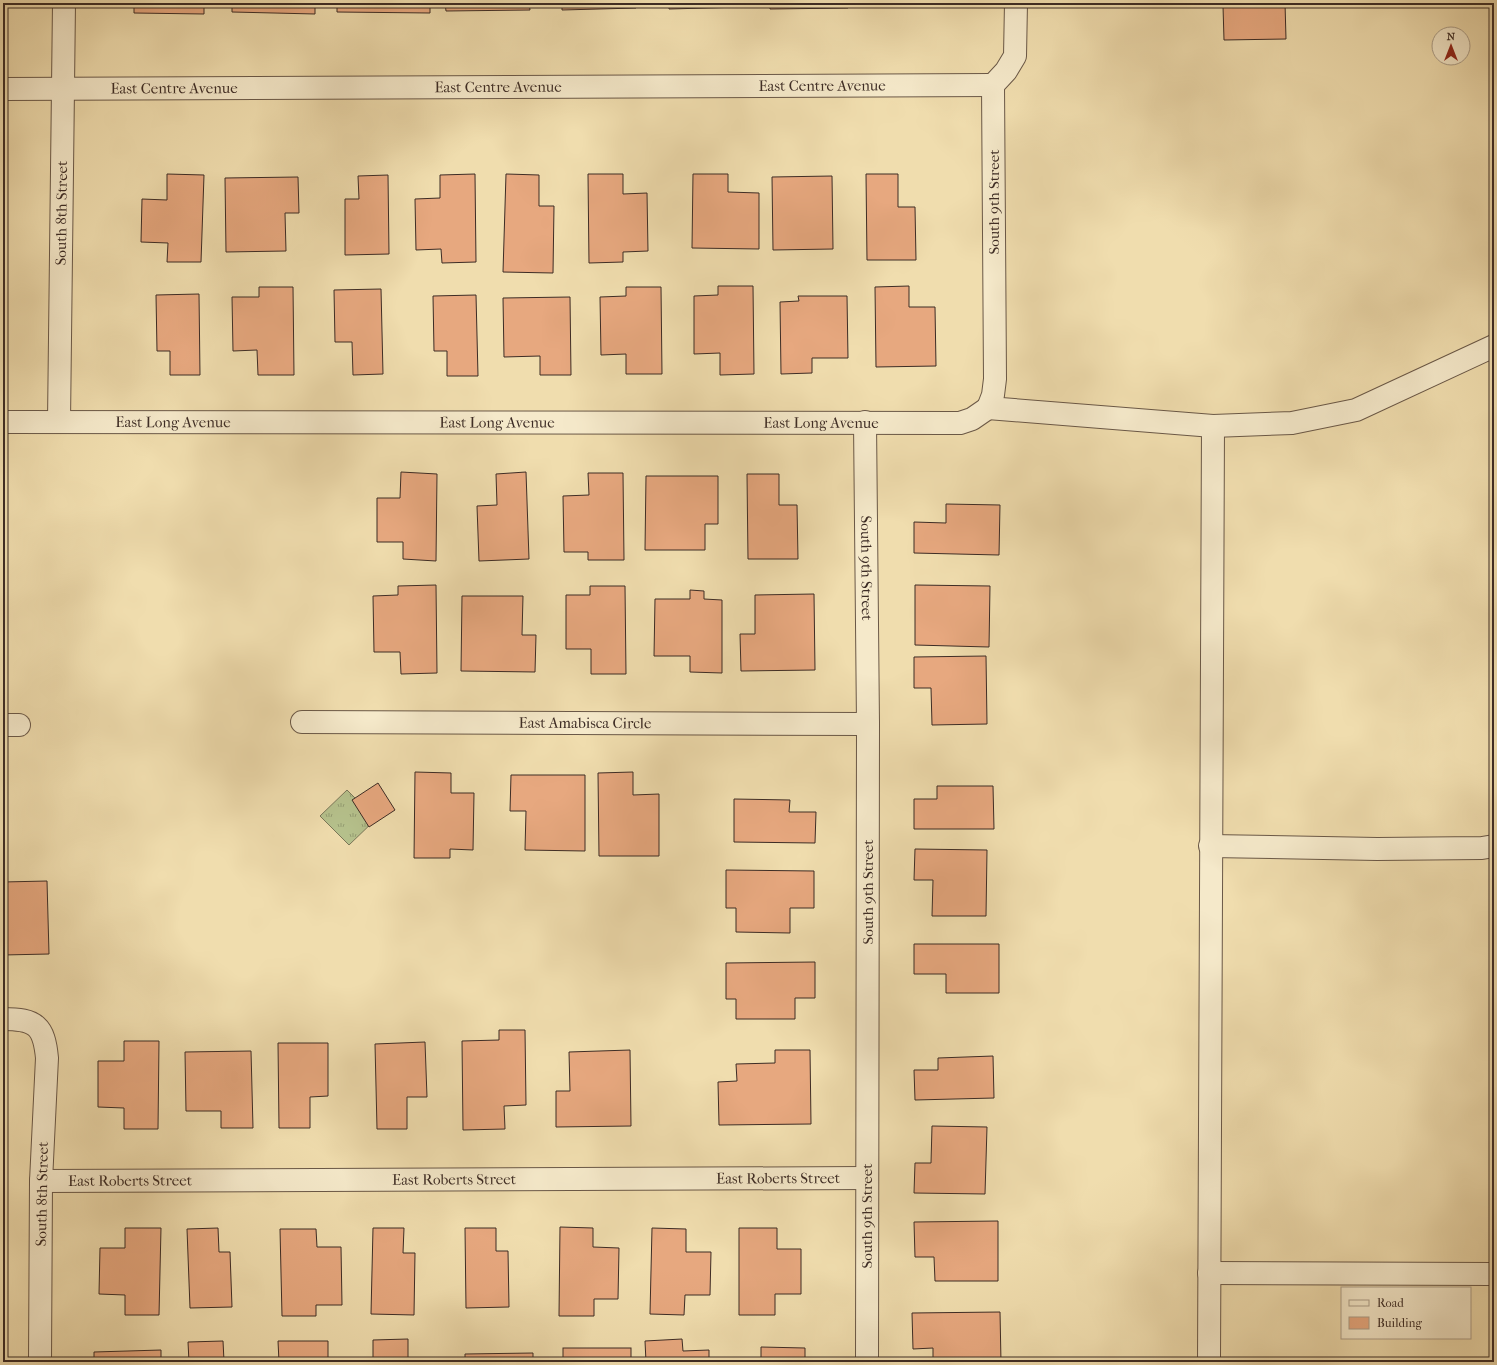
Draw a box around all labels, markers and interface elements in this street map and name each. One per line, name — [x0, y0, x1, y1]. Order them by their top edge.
north arrow — [1431, 26, 1471, 66]
text: N — [1447, 30, 1456, 43]
street label: East Centre Avenue — [758, 76, 886, 95]
street label: East Centre Avenue — [434, 78, 562, 96]
street label: East Centre Avenue — [110, 79, 238, 98]
street label: South 9th Street — [985, 149, 1003, 255]
street label: South 8th Street — [52, 160, 71, 266]
street label: East Long Avenue — [115, 413, 231, 431]
street label: East Long Avenue — [439, 413, 555, 432]
street label: East Long Avenue — [763, 414, 879, 432]
street label: South 9th Street — [857, 515, 876, 621]
street label: East Amabisca Circle — [519, 714, 652, 732]
street label: South 9th Street — [859, 839, 877, 945]
street label: South 8th Street — [32, 1141, 52, 1247]
street label: South 9th Street — [858, 1163, 876, 1269]
street label: East Roberts Street — [716, 1169, 841, 1188]
street label: East Roberts Street — [392, 1170, 517, 1189]
street label: East Roberts Street — [68, 1171, 193, 1190]
legend — [1341, 1287, 1471, 1339]
text: Road — [1377, 1296, 1404, 1310]
text: Building — [1377, 1316, 1422, 1330]

